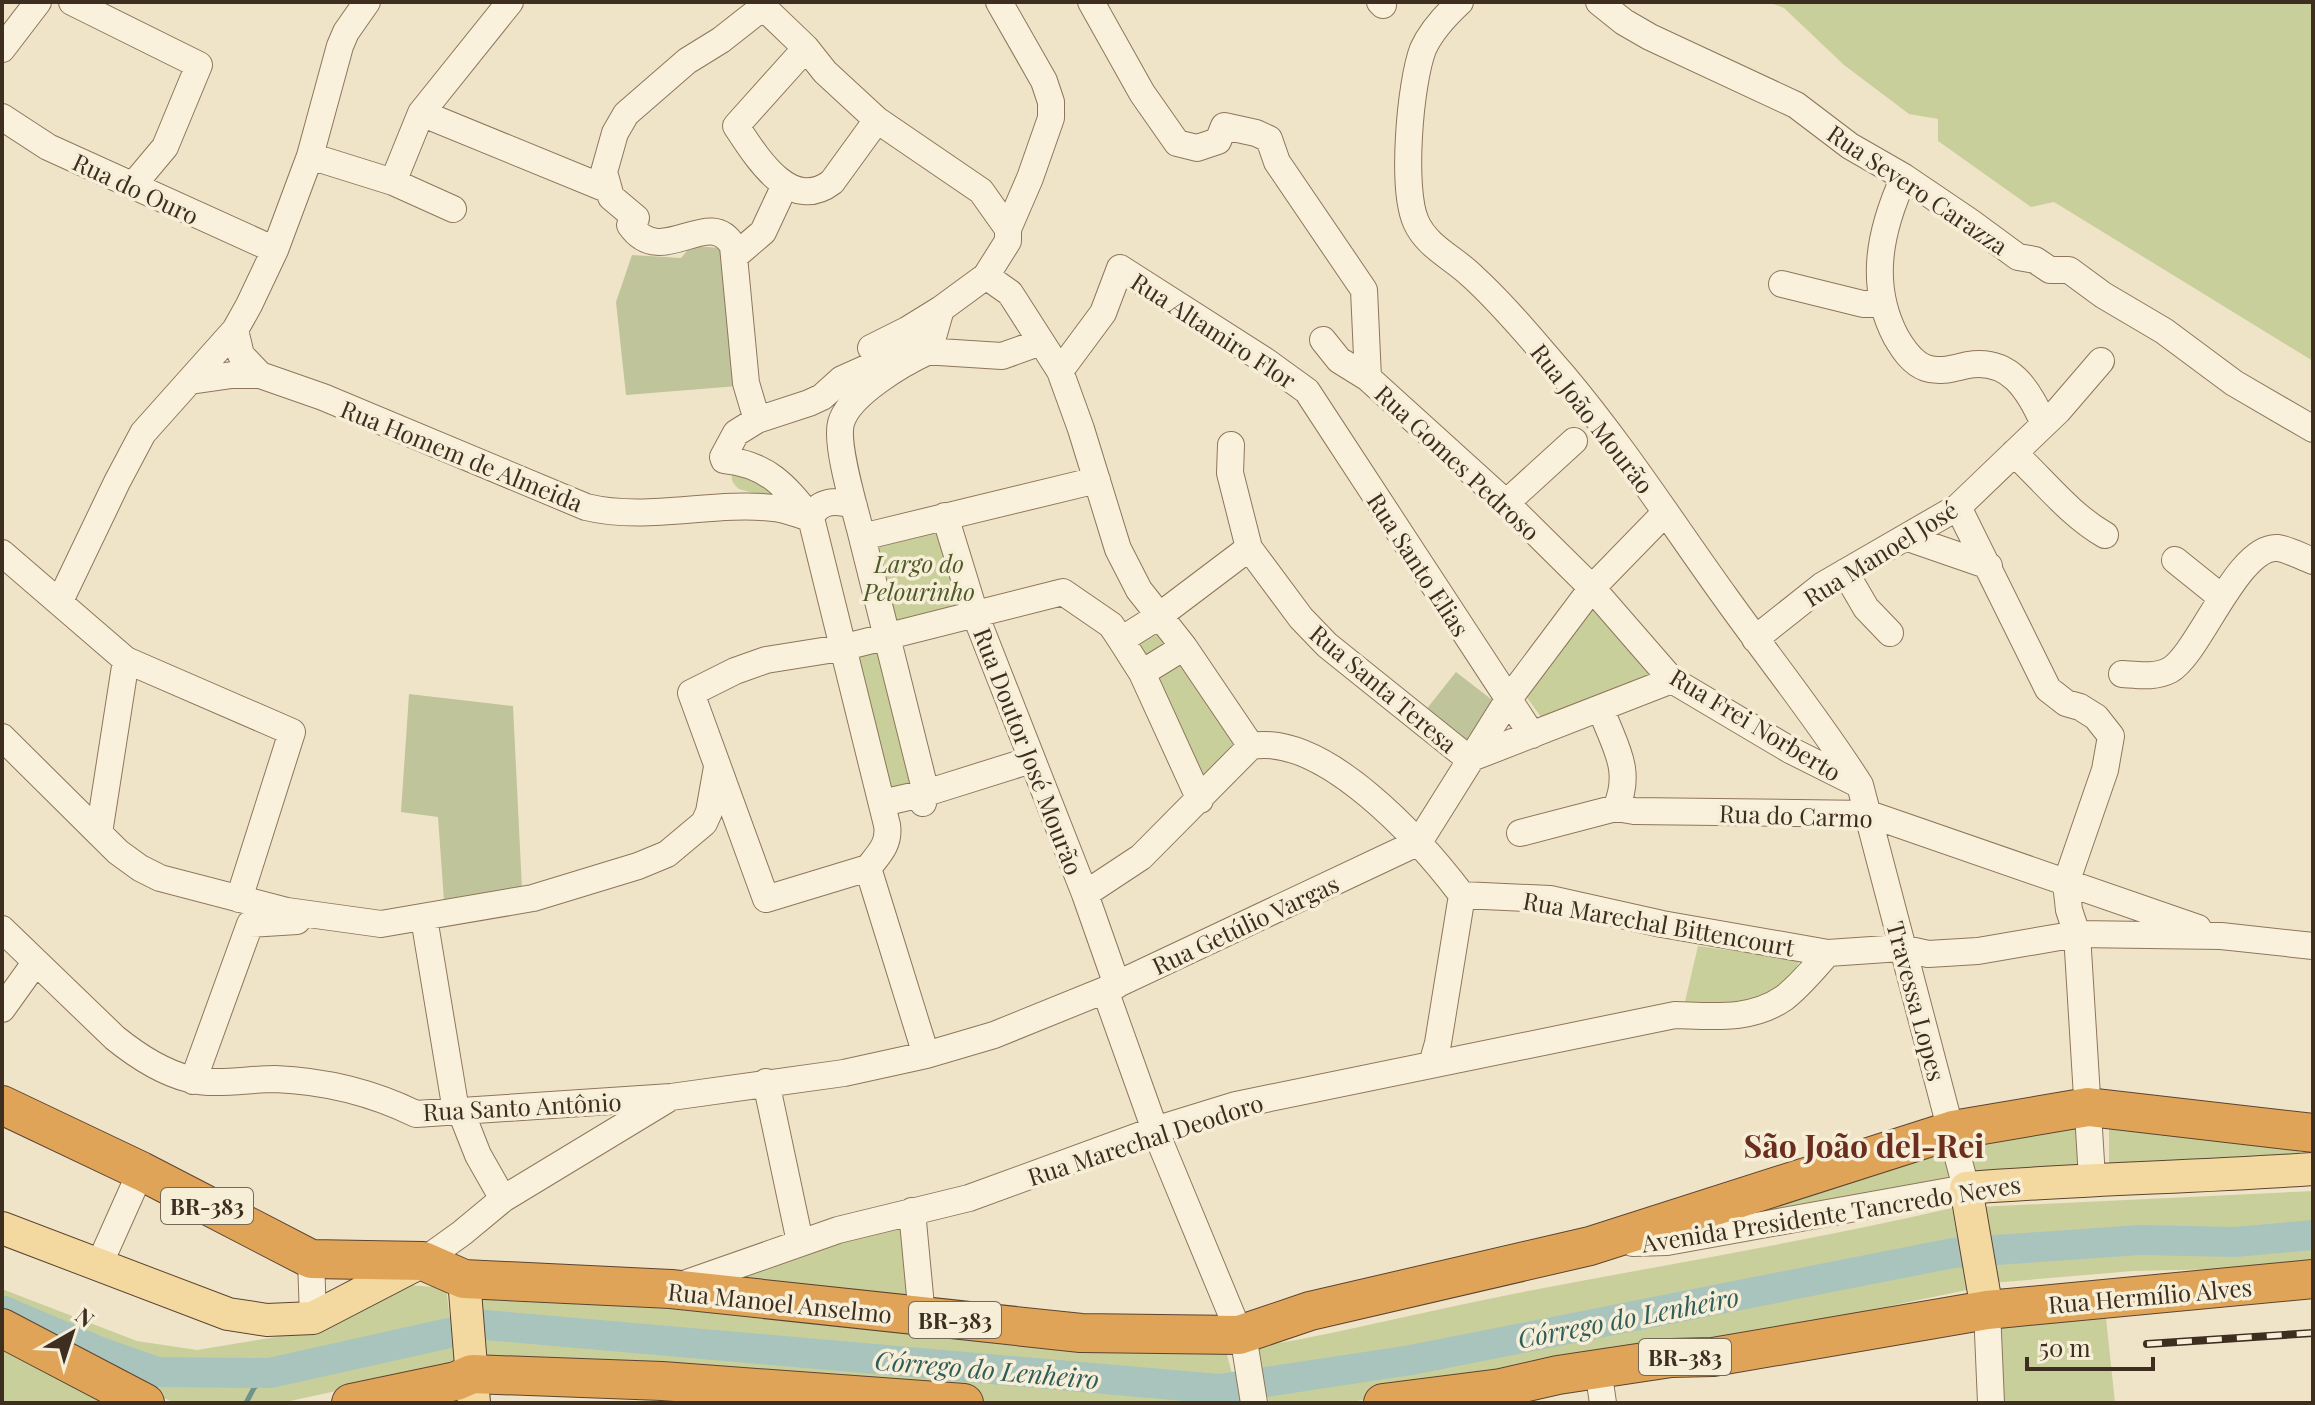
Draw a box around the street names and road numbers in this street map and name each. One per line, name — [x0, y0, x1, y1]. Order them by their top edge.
street label: Rua Severo Carazza — [1822, 117, 2014, 261]
street label: Rua do Ouro — [68, 145, 204, 231]
street label: Rua Altamiro Flor — [1125, 265, 1303, 395]
street label: Rua João Mourão — [1524, 336, 1662, 500]
street label: Rua Gomes Pedroso — [1369, 377, 1547, 547]
street label: Rua Homem de Almeida — [336, 392, 588, 518]
street label: Rua Santo Elias — [1361, 486, 1477, 642]
street label: Rua Manoel José — [1797, 493, 1963, 613]
street label: Rua Santa Teresa — [1304, 617, 1464, 759]
street label: Rua Doutor José Mourão — [967, 623, 1091, 879]
street label: Rua Frei Norberto — [1665, 660, 1847, 788]
street label: Rua do Carmo — [1719, 796, 1873, 834]
street label: Rua Getúlio Vargas — [1147, 867, 1343, 981]
street label: Rua Marechal Bittencourt — [1521, 883, 1798, 963]
street label: Travessa Lopes — [1880, 918, 1954, 1084]
street label: Rua Santo Antônio — [422, 1085, 622, 1127]
street label: Rua Marechal Deodoro — [1023, 1086, 1267, 1192]
street label: Avenida Presidente Tancredo Neves — [1638, 1167, 2023, 1259]
road number: BR-383 — [161, 1188, 253, 1224]
street label: Rua Hermílio Alves — [2047, 1270, 2253, 1320]
street label: Rua Manoel Anselmo — [666, 1274, 894, 1330]
road number: BR-383 — [909, 1302, 1001, 1338]
road number: BR-383 — [1639, 1339, 1731, 1375]

